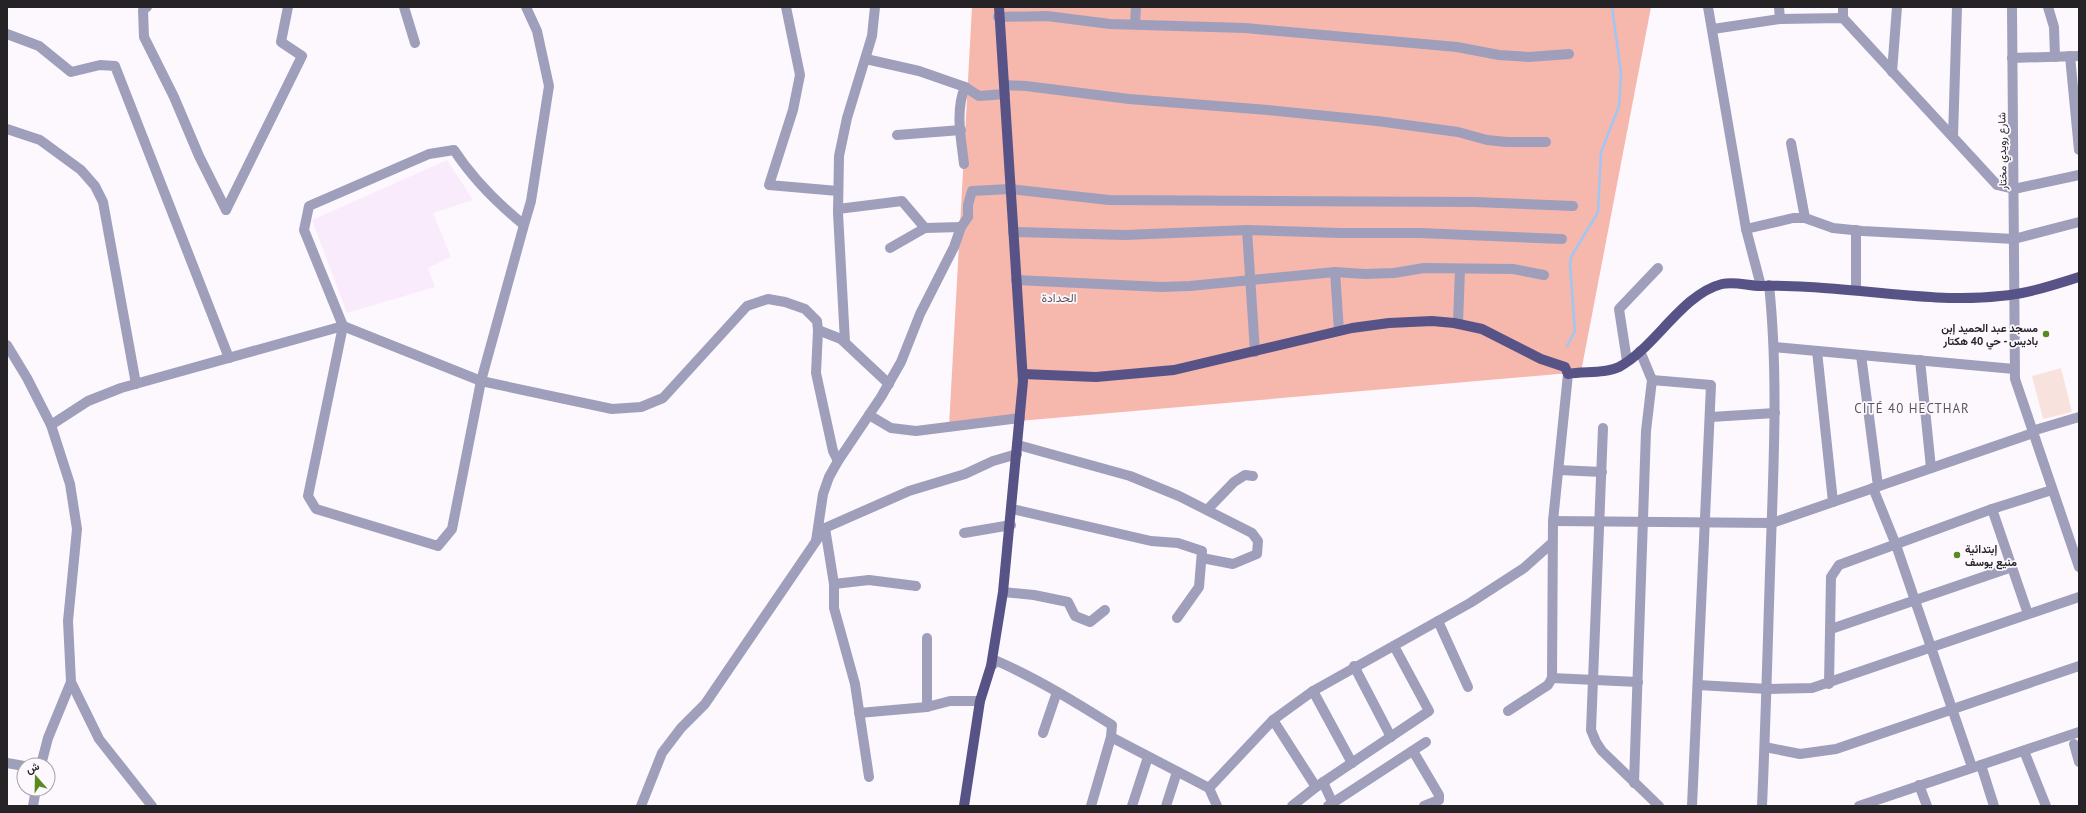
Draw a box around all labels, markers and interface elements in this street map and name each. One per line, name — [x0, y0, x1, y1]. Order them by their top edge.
street label: شارع رويدي مختار — [1994, 112, 2013, 191]
district label: الحدادة — [1042, 290, 1076, 305]
place label: مسجد عبد الحميد إبن باديس - حي 40 هكتار — [1941, 321, 2038, 350]
marker: مسجد عبد الحميد إبن باديس - حي 40 هكتار — [2041, 329, 2051, 339]
district label: CITÉ 40 HECTHAR — [1854, 400, 1970, 417]
place label: إبتدائية منيع يوسف — [1965, 542, 2017, 570]
marker: إبتدائية منيع يوسف — [1952, 550, 1962, 560]
north arrow — [16, 757, 56, 797]
text: ش — [24, 759, 41, 776]

